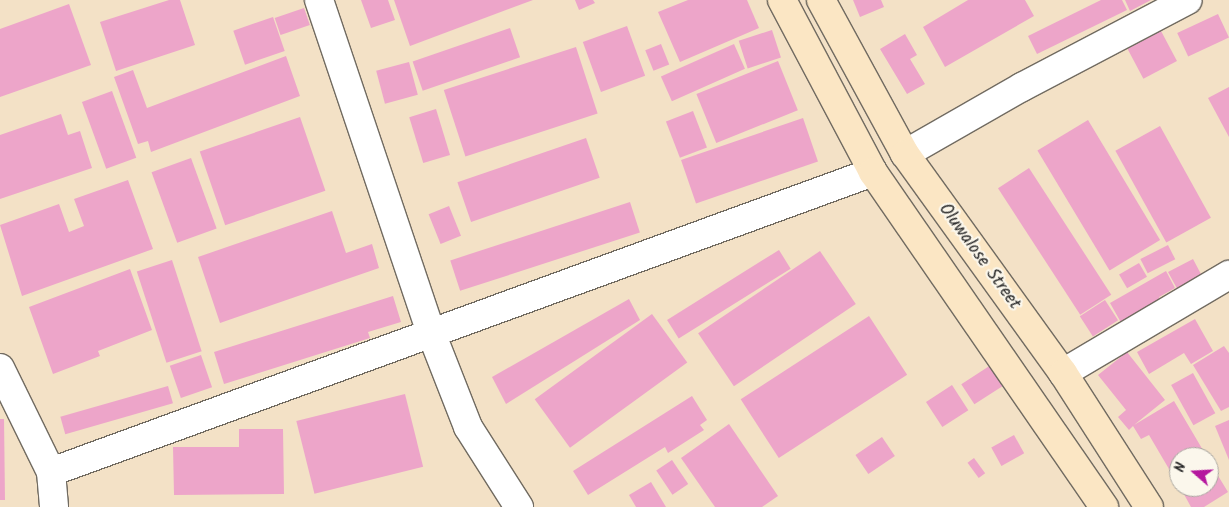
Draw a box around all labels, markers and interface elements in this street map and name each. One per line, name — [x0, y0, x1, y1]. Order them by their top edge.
street label: Oluwalose Street — [933, 200, 1025, 314]
north arrow — [1169, 447, 1219, 497]
text: N — [1169, 460, 1193, 475]

